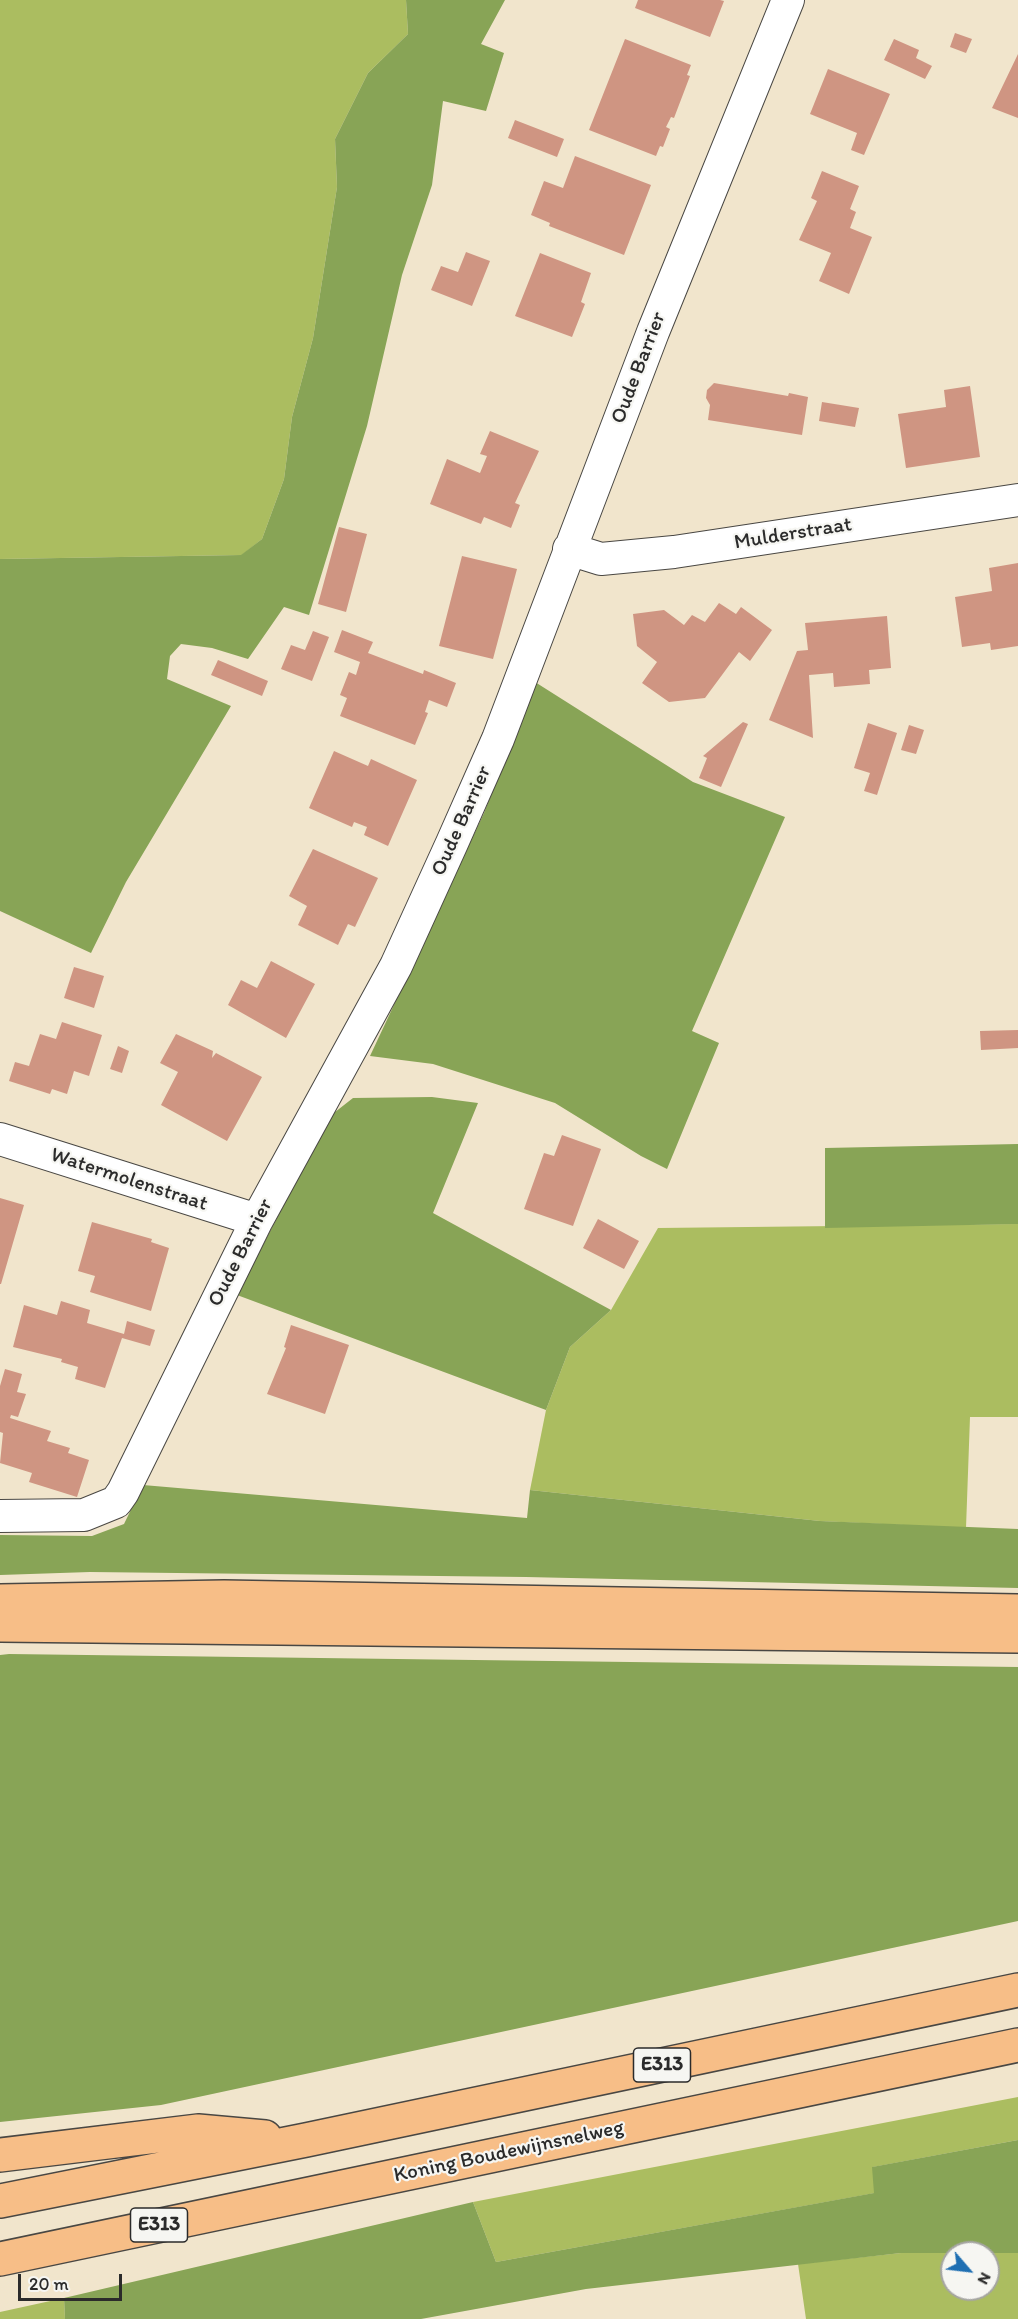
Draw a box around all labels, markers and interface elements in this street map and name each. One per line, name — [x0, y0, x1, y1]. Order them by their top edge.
street label: Oude Barrier — [606, 309, 672, 427]
street label: Mulderstraat — [732, 512, 854, 556]
street label: Oude Barrier — [427, 762, 497, 880]
street label: Watermolenstraat — [47, 1143, 211, 1217]
street label: Oude Barrier — [203, 1195, 279, 1311]
road number: E313 — [634, 2048, 690, 2082]
street label: Koning Boudewijnsnelweg — [392, 2115, 626, 2189]
road number: E313 — [130, 2208, 188, 2242]
north arrow — [940, 2241, 1000, 2301]
scale bar — [21, 2262, 124, 2300]
text: N — [974, 2270, 995, 2288]
text: 20 m — [29, 2273, 69, 2295]

